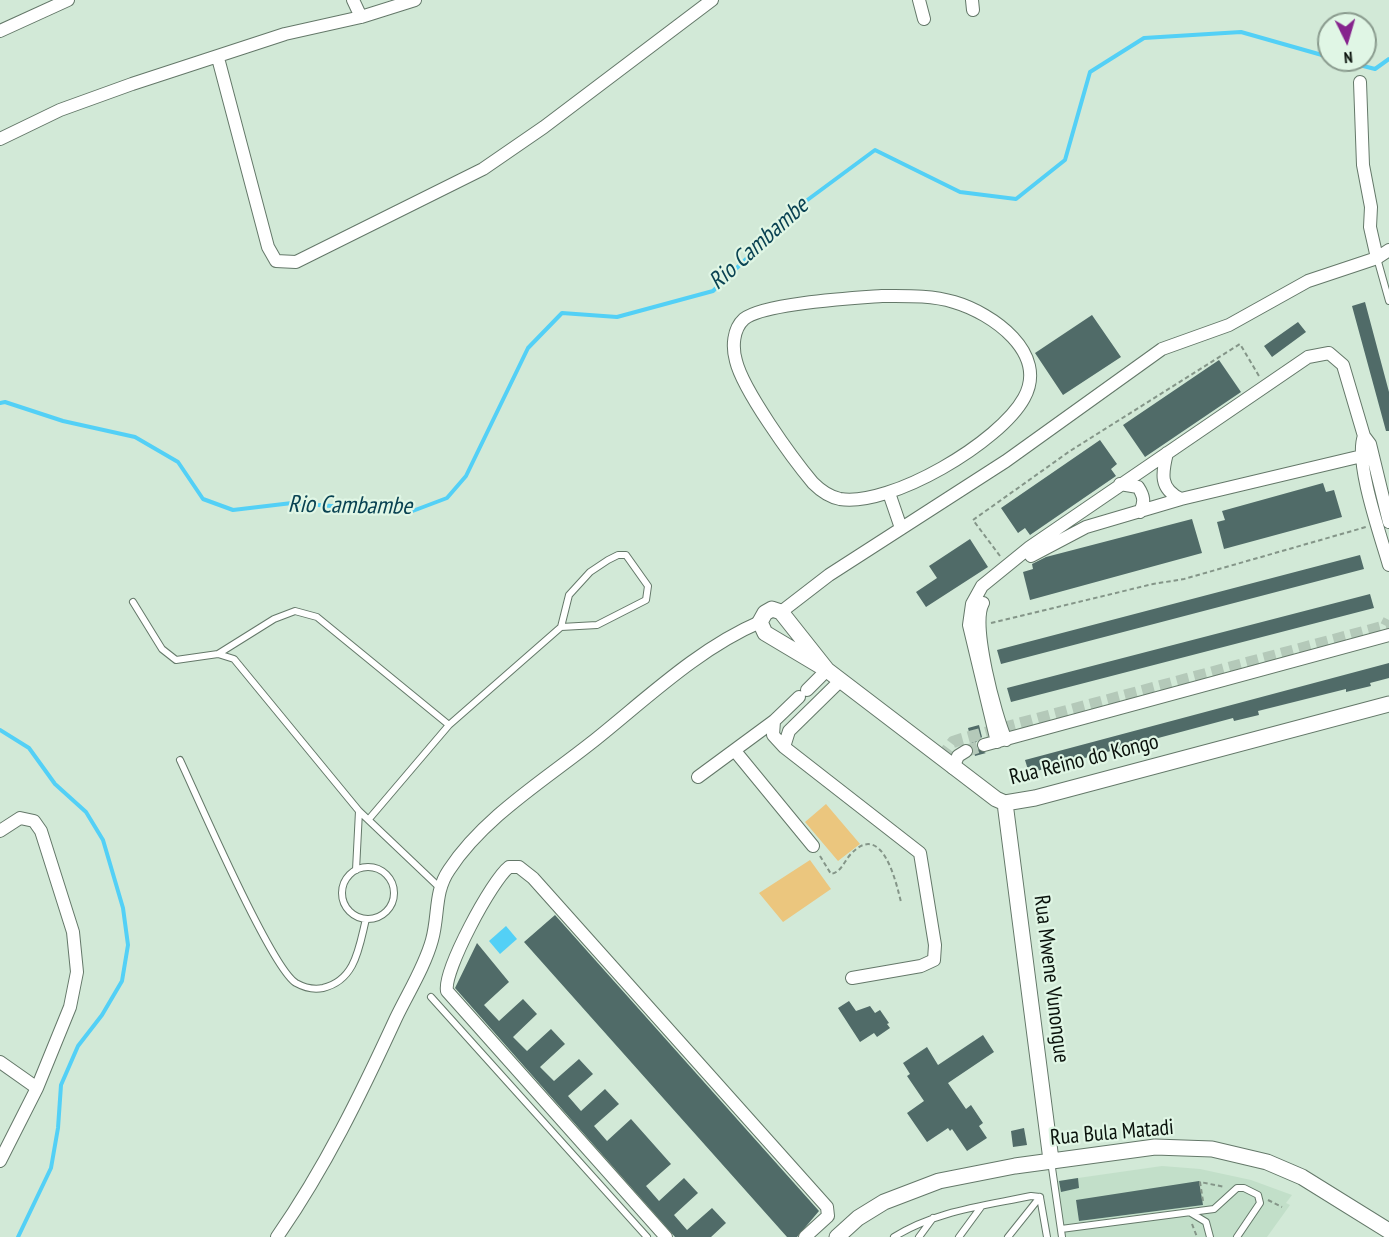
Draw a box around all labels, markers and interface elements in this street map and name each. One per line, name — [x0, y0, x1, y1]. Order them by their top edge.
north arrow — [1317, 12, 1377, 72]
text: N — [1343, 48, 1354, 68]
water label: Rio Cambambe — [703, 192, 815, 296]
water label: Rio Cambambe — [288, 491, 412, 521]
street label: Rua Reino do Kongo — [1007, 729, 1161, 791]
street label: Rua Mwene Vunongue — [1028, 894, 1074, 1064]
street label: Rua Bula Matadi — [1049, 1114, 1175, 1152]

